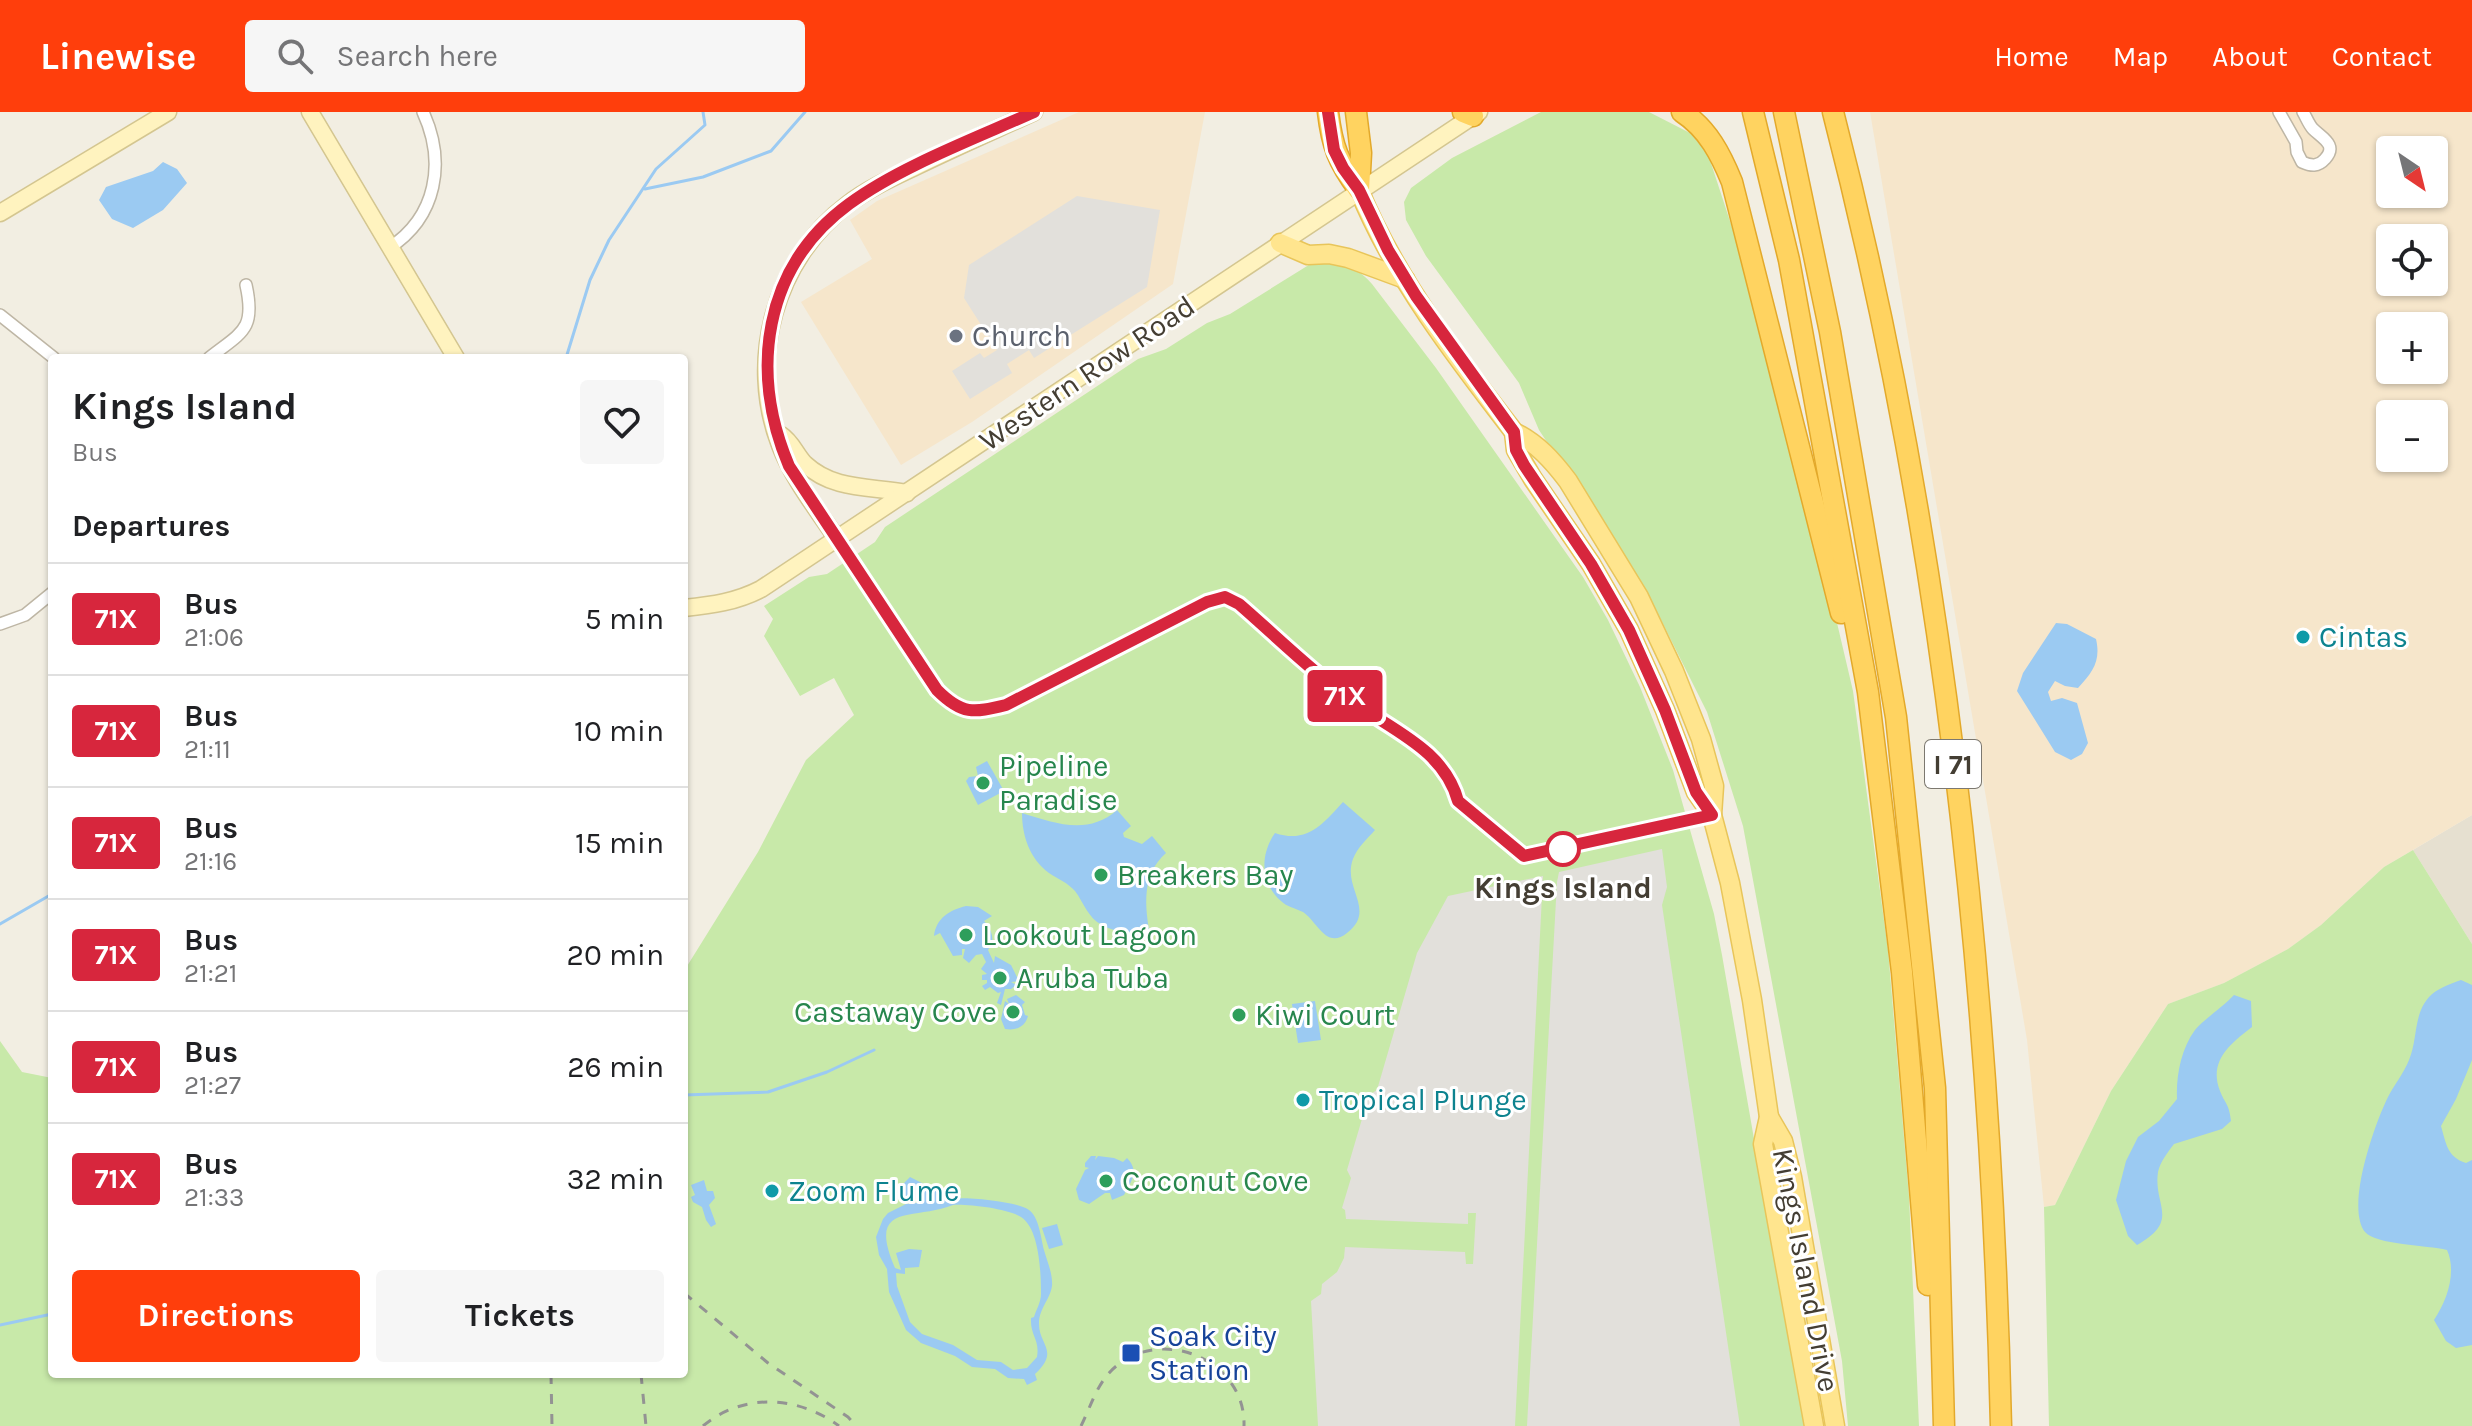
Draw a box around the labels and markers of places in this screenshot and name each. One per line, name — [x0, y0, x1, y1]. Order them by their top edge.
place label: Church — [972, 318, 1071, 354]
marker: Church — [947, 327, 965, 345]
place label: Cintas — [2319, 619, 2408, 655]
marker: Cintas — [2294, 628, 2312, 646]
place label: Pipeline Paradise — [999, 748, 1117, 818]
marker: Pipeline Paradise — [974, 774, 992, 792]
marker: Kings Island — [1546, 832, 1580, 866]
place label: Breakers Bay — [1117, 857, 1294, 893]
marker: Breakers Bay — [1092, 866, 1110, 884]
place label: Kings Island — [1474, 870, 1652, 906]
place label: Lookout Lagoon — [982, 917, 1197, 953]
marker: Lookout Lagoon — [957, 926, 975, 944]
place label: Aruba Tuba — [1016, 960, 1169, 996]
marker: Aruba Tuba — [991, 969, 1009, 987]
place label: Castaway Cove — [794, 994, 997, 1030]
place label: Kiwi Court — [1255, 997, 1395, 1033]
marker: Castaway Cove — [1004, 1003, 1022, 1021]
marker: Kiwi Court — [1230, 1006, 1248, 1024]
place label: Tropical Plunge — [1319, 1082, 1527, 1118]
marker: Tropical Plunge — [1294, 1091, 1312, 1109]
place label: Coconut Cove — [1122, 1163, 1309, 1199]
marker: Coconut Cove — [1097, 1172, 1115, 1190]
place label: Zoom Flume — [788, 1173, 959, 1209]
marker: Zoom Flume — [763, 1182, 781, 1200]
place label: Soak City Station — [1149, 1318, 1277, 1388]
marker: Soak City Station — [1120, 1342, 1142, 1364]

